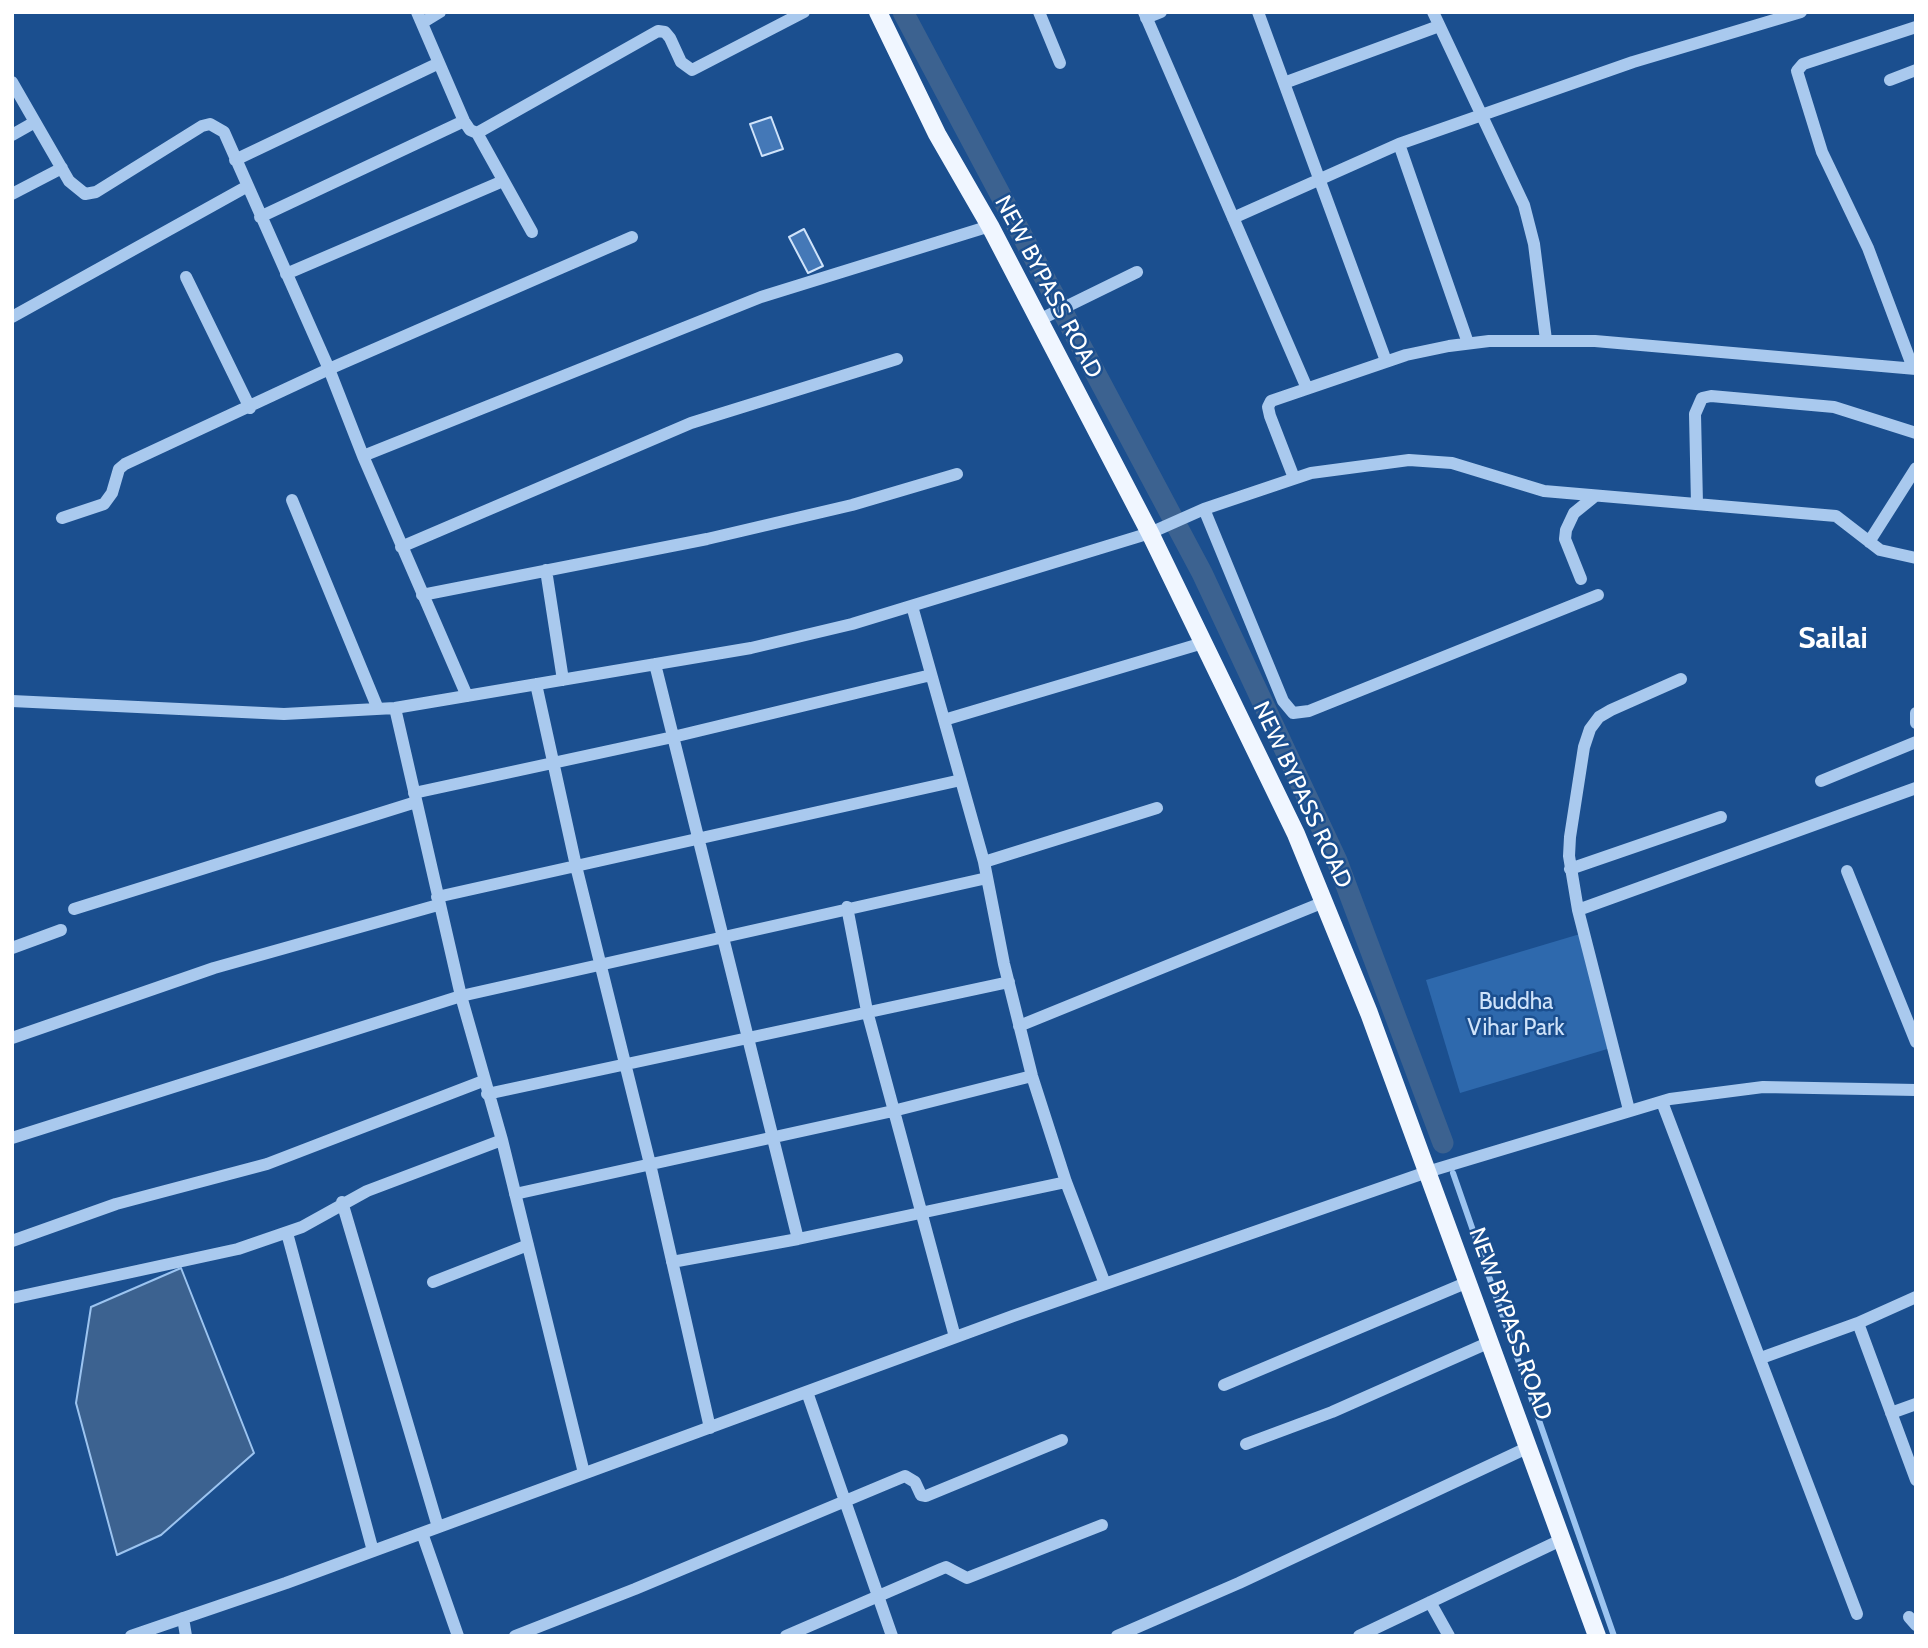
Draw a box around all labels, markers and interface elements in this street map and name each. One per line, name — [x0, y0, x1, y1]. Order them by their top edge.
street label: NEW BYPASS ROAD — [988, 191, 1108, 383]
district label: Sailai — [1798, 621, 1868, 657]
street label: NEW BYPASS ROAD — [1247, 697, 1357, 893]
park label: Buddha Vihar Park — [1467, 988, 1565, 1042]
street label: NEW BYPASS ROAD — [1462, 1224, 1558, 1424]

